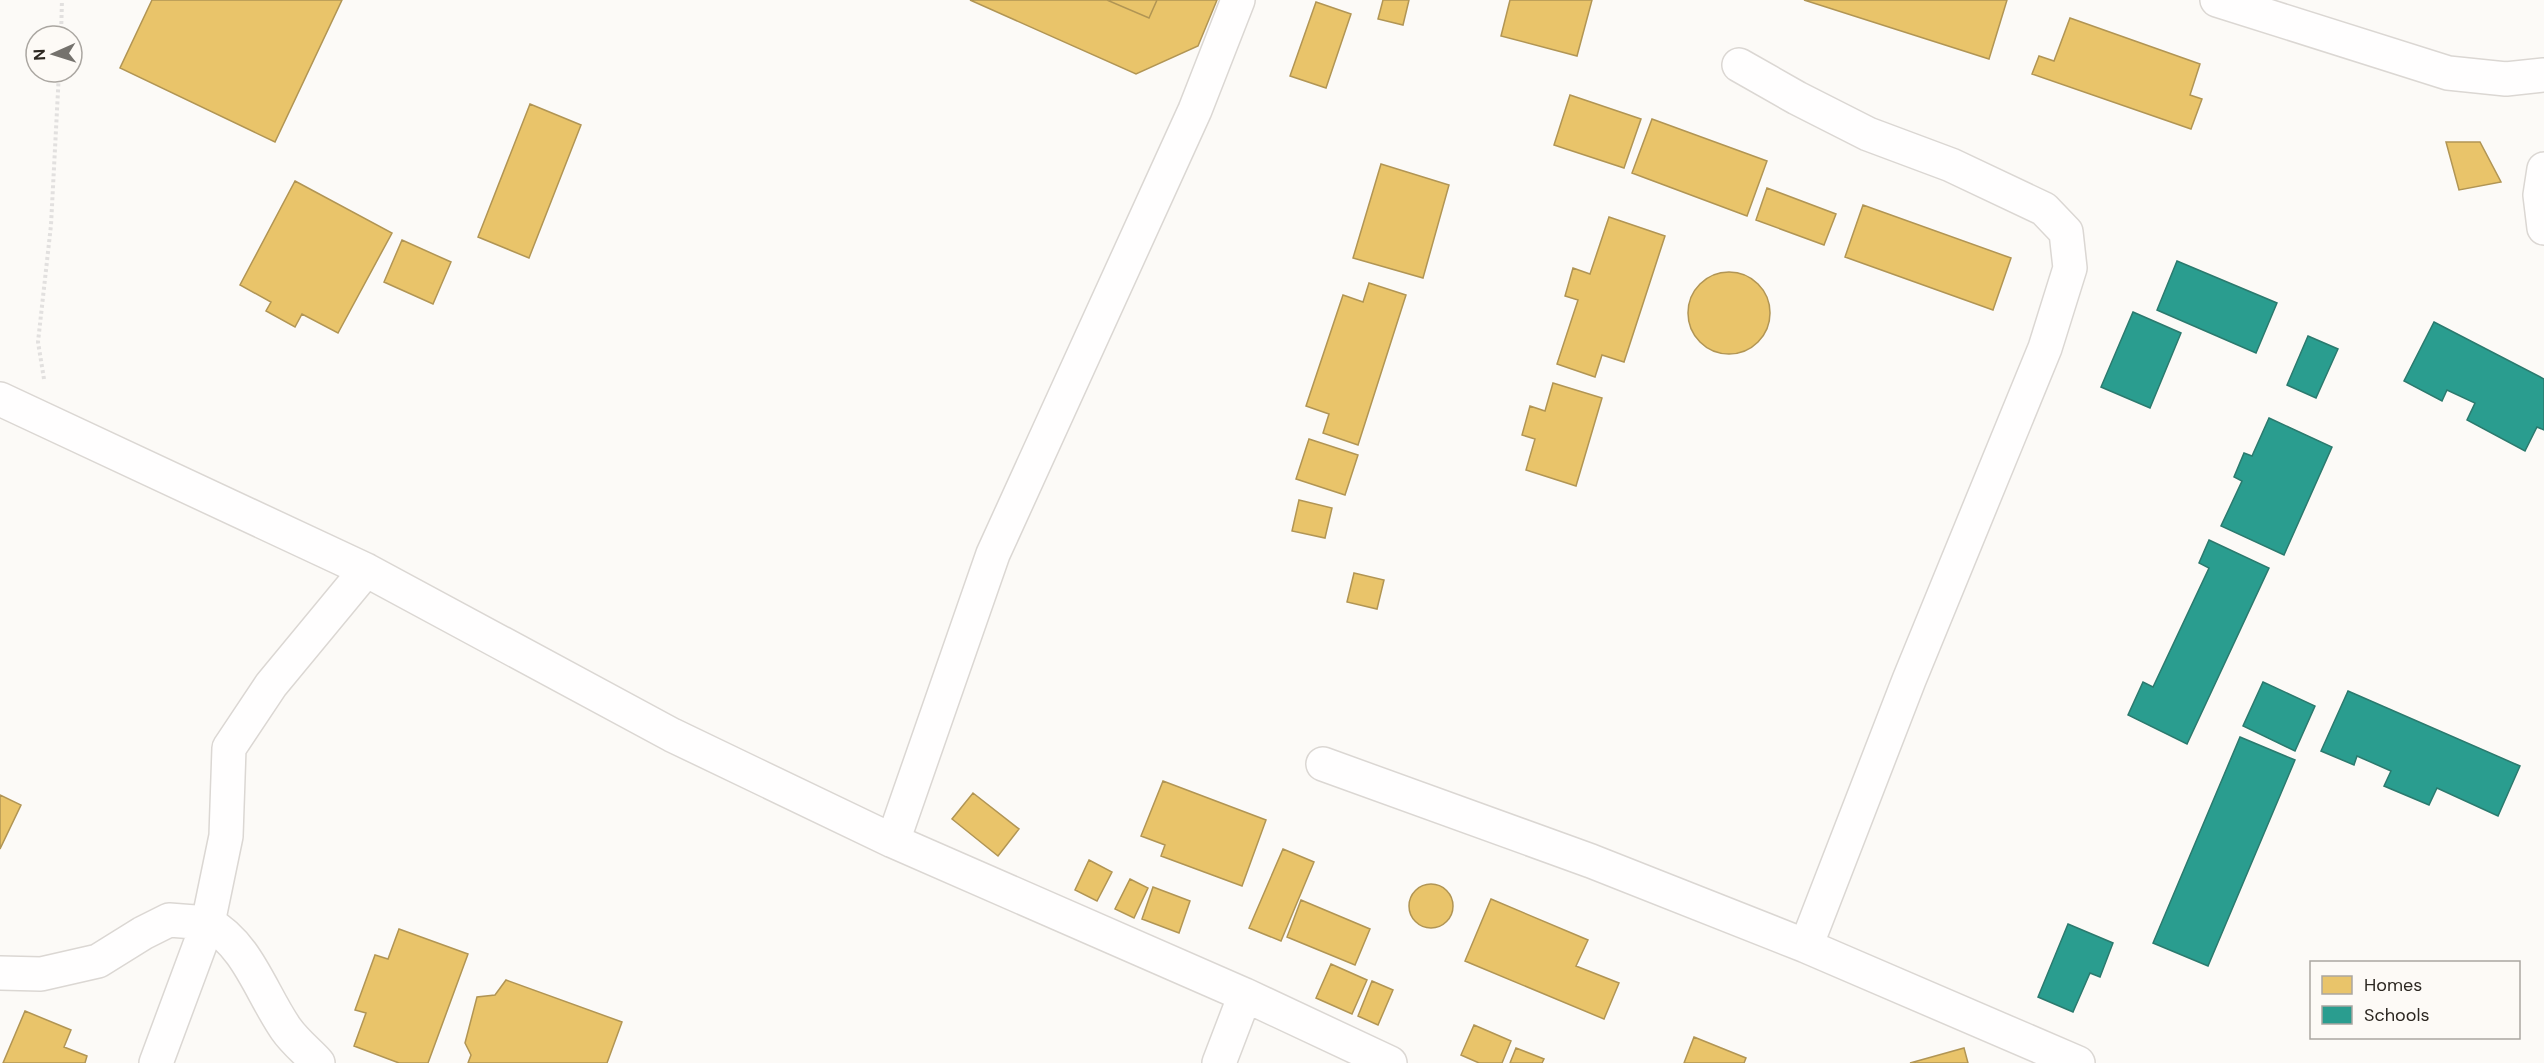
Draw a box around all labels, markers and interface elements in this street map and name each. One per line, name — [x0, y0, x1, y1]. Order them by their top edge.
north arrow — [24, 24, 84, 84]
text: N — [29, 48, 50, 61]
legend — [2310, 961, 2520, 1039]
text: Homes — [2364, 973, 2422, 997]
text: Schools — [2364, 1003, 2429, 1027]

